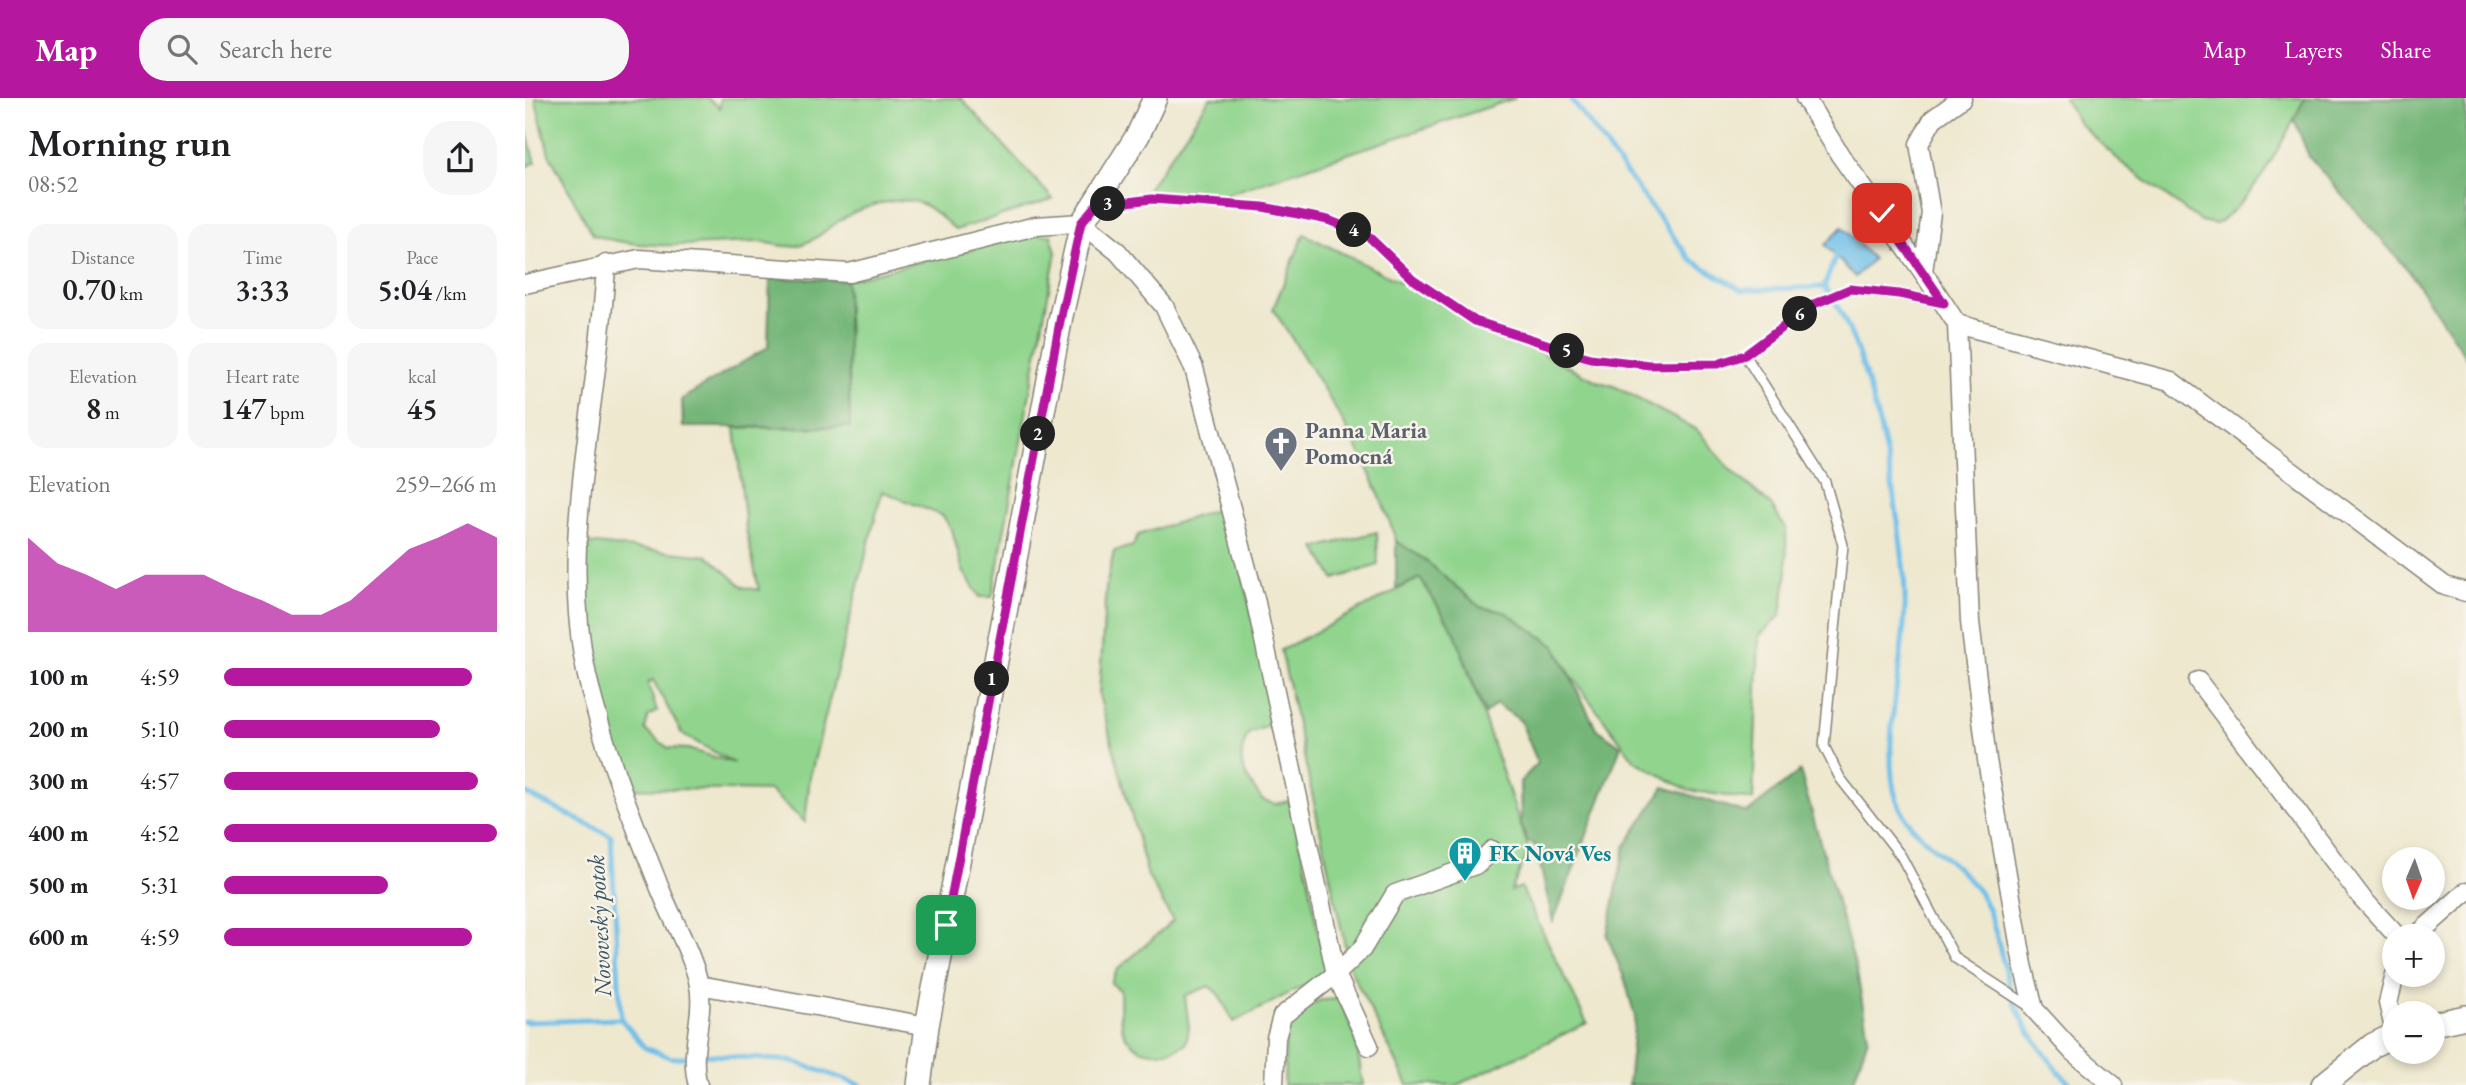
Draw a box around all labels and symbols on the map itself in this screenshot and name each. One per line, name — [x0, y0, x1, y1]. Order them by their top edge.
pin — [1852, 183, 1912, 243]
pin: 3 — [1091, 186, 1125, 222]
pin: 4 — [1337, 212, 1371, 248]
pin: 6 — [1783, 296, 1817, 332]
pin: 5 — [1549, 334, 1585, 368]
place label: Panna Maria Pomocná — [1305, 415, 1428, 471]
pin: 2 — [1021, 416, 1055, 452]
church icon: Panna Maria Pomocná — [1262, 424, 1300, 473]
pin: 1 — [974, 662, 1009, 696]
building icon: FK Nová Ves — [1446, 834, 1484, 883]
place label: FK Nová Ves — [1489, 838, 1611, 868]
north arrow — [2382, 847, 2445, 910]
water label: Novoveský potok — [580, 854, 618, 999]
pin — [916, 895, 976, 955]

